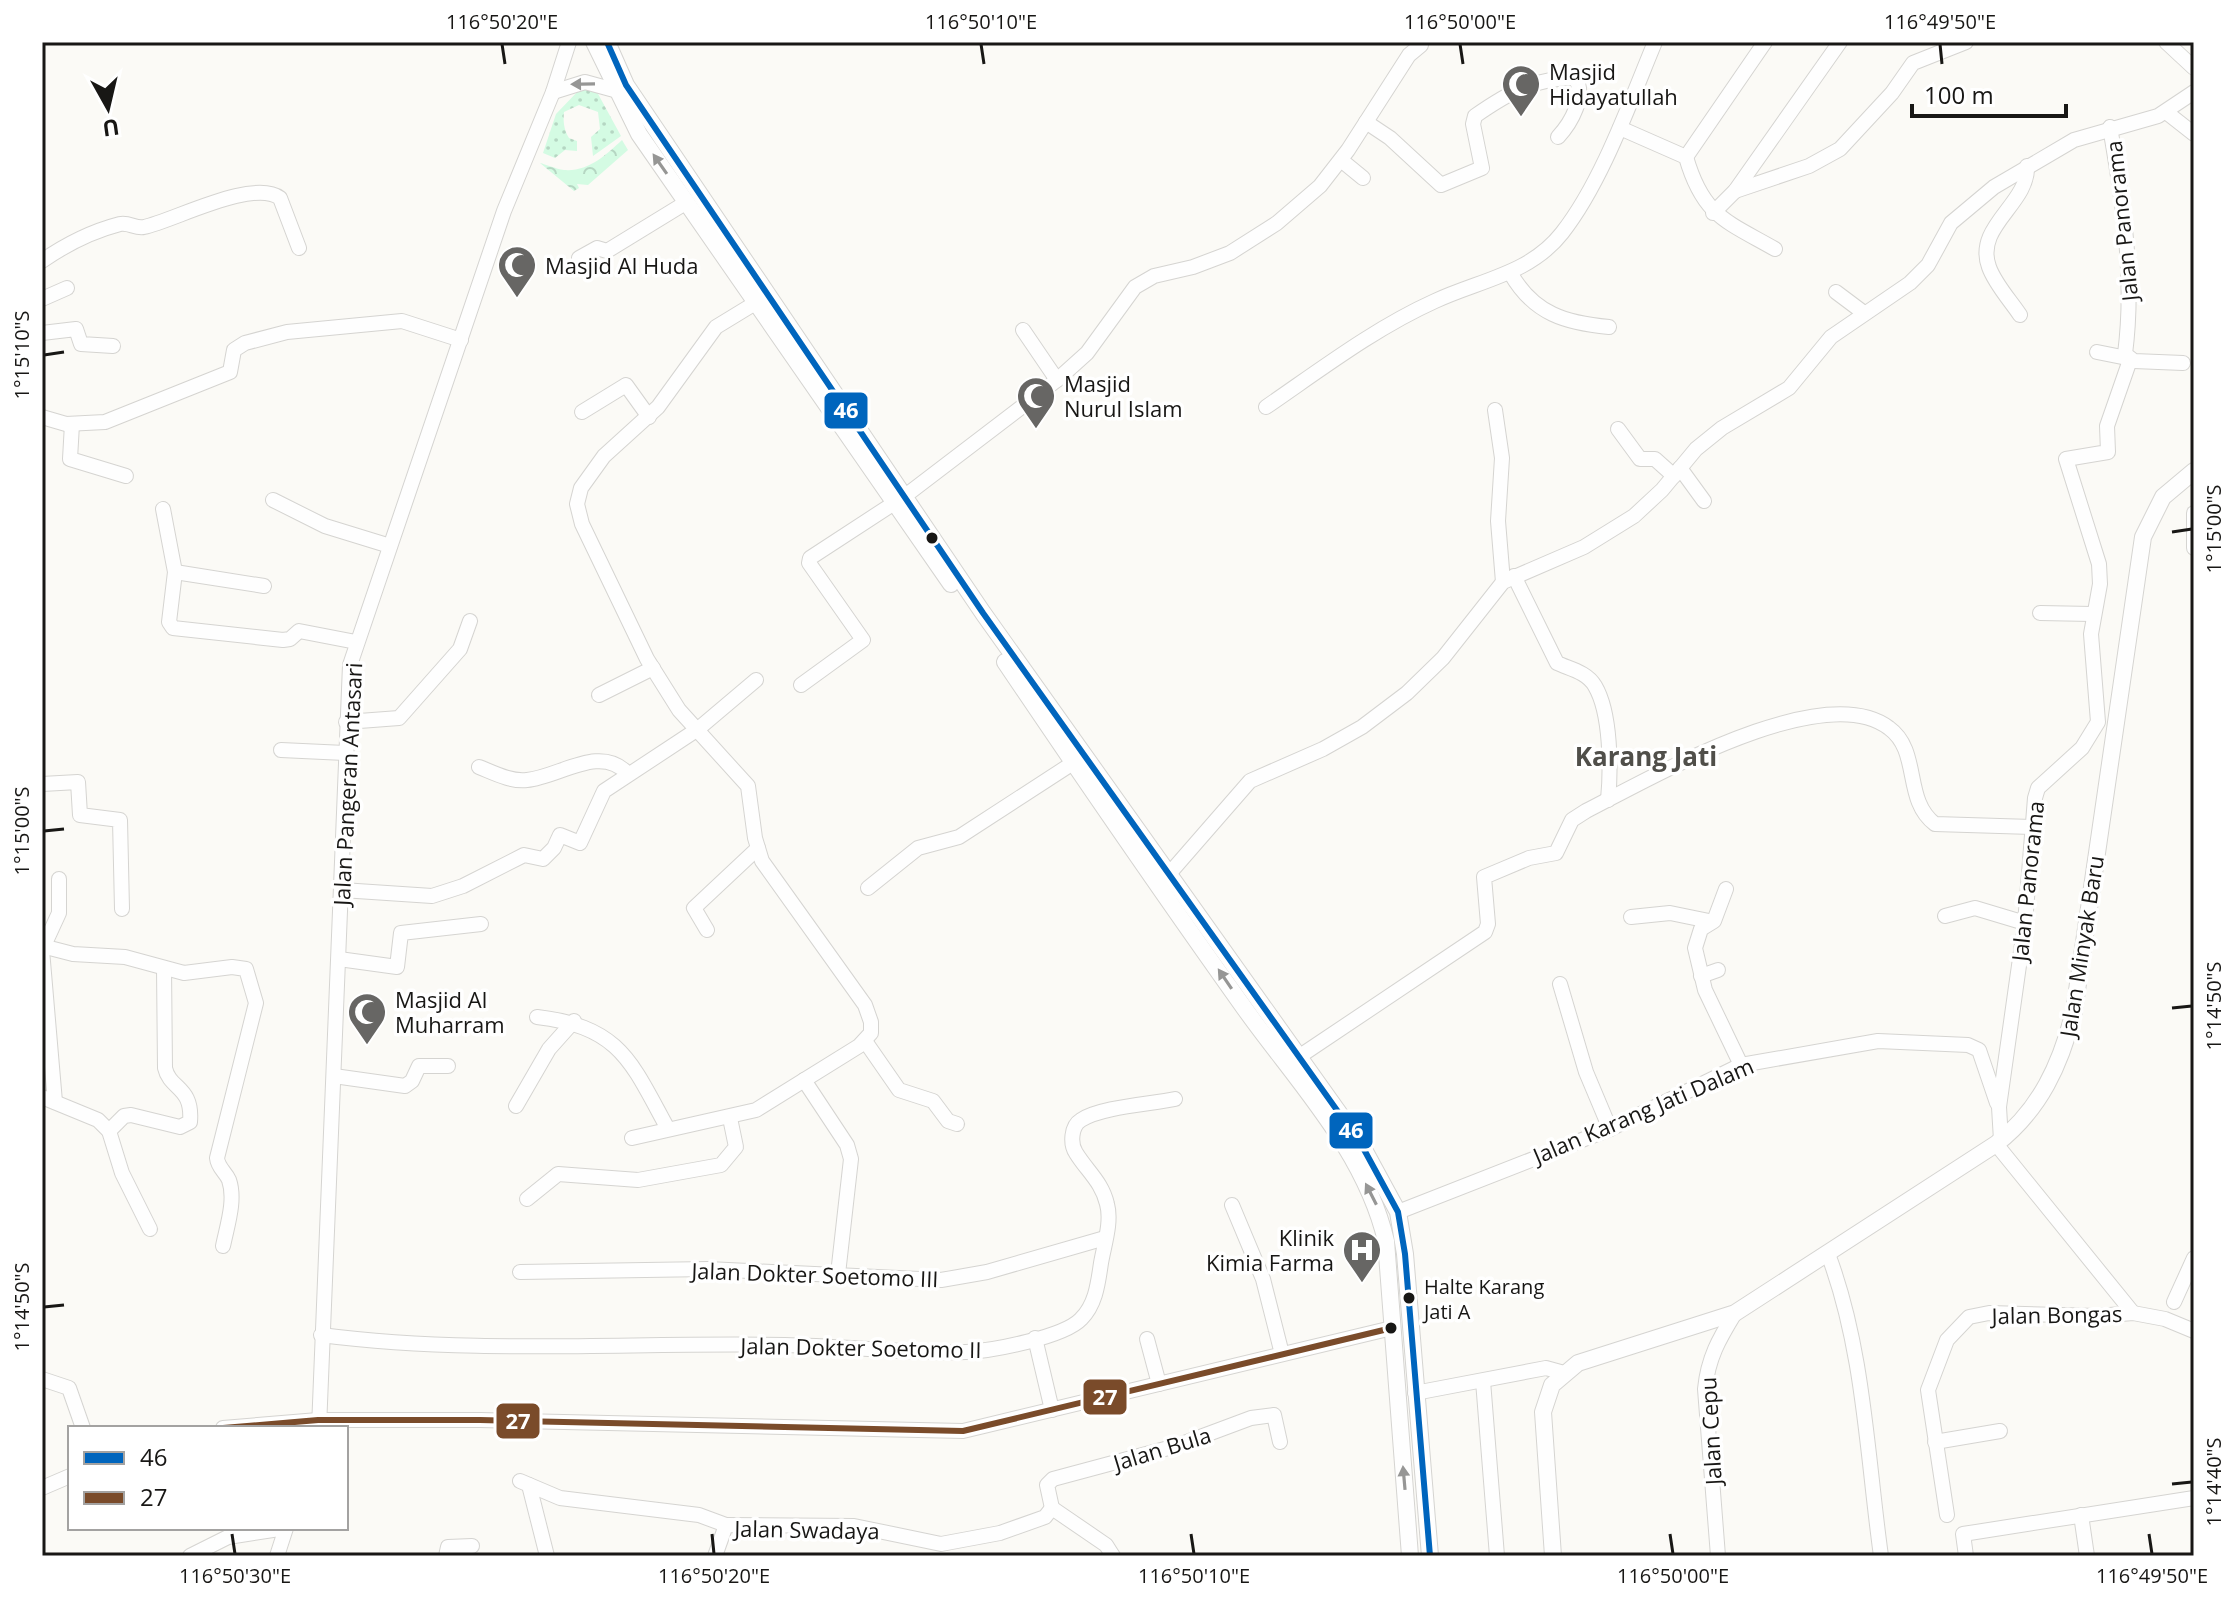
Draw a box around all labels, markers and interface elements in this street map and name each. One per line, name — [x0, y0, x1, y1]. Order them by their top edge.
text: 116°50'20"E — [446, 8, 558, 35]
text: 116°50'10"E — [925, 8, 1037, 35]
text: 116°50'00"E — [1404, 8, 1516, 35]
text: 116°49'50"E — [1884, 8, 1996, 35]
place label: Masjid Hidayatullah — [1549, 56, 1678, 111]
mosque icon: Masjid Hidayatullah — [1500, 63, 1542, 118]
north arrow — [68, 68, 148, 148]
scale bar — [1912, 68, 2066, 118]
one-way arrow — [570, 78, 596, 90]
text: 100 m — [1924, 78, 1994, 111]
text: U — [101, 113, 121, 145]
street label: Jalan Panorama — [2098, 139, 2145, 305]
one-way arrow — [653, 154, 668, 175]
mosque icon: Masjid Al Huda — [496, 244, 538, 299]
place label: Masjid Al Huda — [545, 250, 698, 280]
text: 1°15'10"S — [8, 310, 35, 400]
place label: Masjid Nurul Islam — [1064, 368, 1183, 423]
mosque icon: Masjid Nurul Islam — [1015, 375, 1057, 430]
line badge: 46 — [823, 391, 869, 430]
text: 46 — [833, 394, 859, 424]
text: 1°15'00"S — [2200, 484, 2227, 574]
unlabelled marker — [924, 530, 940, 546]
street label: Jalan Pangeran Antasari — [326, 662, 368, 908]
district label: Karang Jati — [1575, 738, 1717, 774]
text: 1°15'00"S — [8, 786, 35, 876]
street label: Jalan Panorama — [2003, 799, 2050, 965]
street label: Jalan Minyak Baru — [2052, 853, 2110, 1041]
text: 1°14'50"S — [2200, 961, 2227, 1051]
one-way arrow — [1218, 969, 1233, 990]
place label: Masjid Al Muharram — [395, 984, 505, 1039]
mosque icon: Masjid Al Muharram — [346, 991, 388, 1046]
street label: Jalan Karang Jati Dalam — [1526, 1050, 1758, 1171]
line badge: 46 — [1328, 1111, 1374, 1150]
text: 46 — [1338, 1114, 1364, 1144]
one-way arrow — [1364, 1182, 1377, 1205]
place label: Klinik Kimia Farma — [1206, 1222, 1334, 1277]
hospital icon: Klinik Kimia Farma — [1341, 1229, 1383, 1284]
street label: Jalan Dokter Soetomo III — [689, 1255, 939, 1293]
text: 1°14'50"S — [8, 1262, 35, 1352]
place label: Halte Karang Jati A — [1422, 1273, 1544, 1325]
marker: Halte Karang Jati A — [1401, 1290, 1417, 1306]
street label: Jalan Bongas — [1989, 1298, 2123, 1330]
unlabelled marker — [1383, 1320, 1399, 1336]
street label: Jalan Dokter Soetomo II — [738, 1330, 982, 1364]
street label: Jalan Cepu — [1692, 1376, 1728, 1488]
line badge: 27 — [1082, 1378, 1128, 1416]
text: 27 — [1092, 1381, 1118, 1411]
line badge: 27 — [495, 1402, 541, 1440]
text: 27 — [505, 1405, 531, 1435]
street label: Jalan Bula — [1108, 1419, 1214, 1478]
legend — [68, 1426, 348, 1530]
text: 1°14'40"S — [2200, 1437, 2227, 1527]
text: 46 — [140, 1440, 167, 1473]
one-way arrow — [1397, 1465, 1410, 1490]
text: 27 — [140, 1480, 167, 1513]
street label: Jalan Swadaya — [732, 1513, 880, 1545]
text: 116°50'30"E — [179, 1562, 291, 1589]
text: 116°50'20"E — [658, 1562, 770, 1589]
text: 116°50'10"E — [1138, 1562, 1250, 1589]
text: 116°50'00"E — [1617, 1562, 1729, 1589]
text: 116°49'50"E — [2096, 1562, 2208, 1589]

